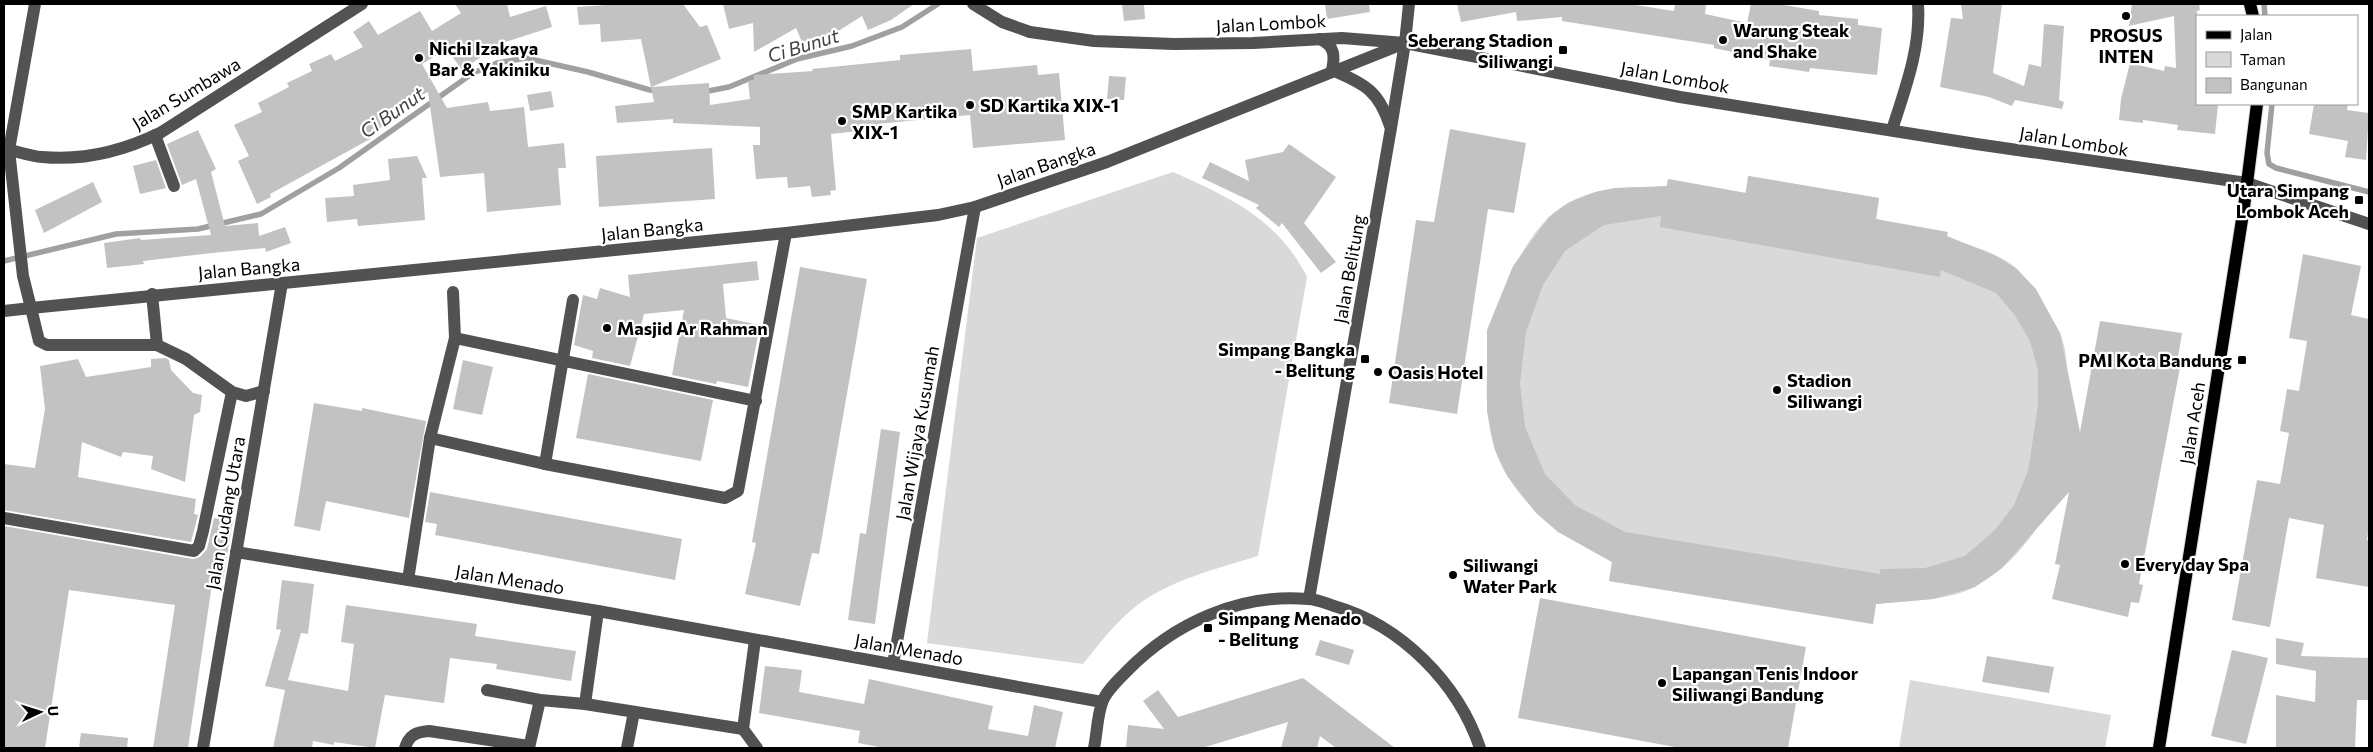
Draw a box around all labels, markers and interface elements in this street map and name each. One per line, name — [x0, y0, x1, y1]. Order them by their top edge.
street label: Jalan Lombok — [1215, 9, 1327, 37]
marker: PROSUS INTEN — [2120, 10, 2132, 22]
legend — [2196, 15, 2358, 105]
place label: Warung Steak and Shake — [1733, 19, 1850, 62]
water label: Ci Bunut — [764, 23, 843, 67]
place label: PROSUS INTEN — [2089, 24, 2163, 67]
text: Jalan — [2240, 25, 2272, 43]
place label: Seberang Stadion Siliwangi — [1408, 29, 1553, 72]
marker: Warung Steak and Shake — [1717, 34, 1729, 46]
place label: Nichi Izakaya Bar & Yakiniku — [429, 37, 550, 80]
marker: Seberang Stadion Siliwangi — [1557, 44, 1569, 56]
text: Taman — [2240, 50, 2286, 68]
street label: Jalan Sumbawa — [128, 52, 244, 134]
marker: Nichi Izakaya Bar & Yakiniku — [413, 52, 425, 64]
street label: Jalan Lombok — [1619, 57, 1731, 97]
text: Bangunan — [2240, 75, 2308, 93]
water label: Ci Bunut — [355, 81, 430, 143]
place label: SD Kartika XIX-1 — [980, 94, 1119, 116]
marker: SD Kartika XIX-1 — [964, 99, 976, 111]
place label: SMP Kartika XIX-1 — [852, 100, 957, 143]
marker: SMP Kartika XIX-1 — [836, 115, 848, 127]
street label: Jalan Lombok — [2018, 122, 2130, 161]
street label: Jalan Bangka — [994, 137, 1098, 191]
place label: Utara Simpang Lombok Aceh — [2227, 179, 2349, 222]
marker: Utara Simpang Lombok Aceh — [2353, 194, 2365, 206]
street label: Jalan Bangka — [600, 213, 704, 245]
street label: Jalan Belitung — [1329, 213, 1369, 325]
street label: Jalan Bangka — [197, 253, 301, 283]
place label: Masjid Ar Rahman — [617, 317, 768, 339]
marker: Masjid Ar Rahman — [601, 322, 613, 334]
place label: Simpang Bangka - Belitung — [1218, 338, 1355, 381]
street label: Jalan Wijaya Kusumah — [891, 344, 943, 522]
place label: PMI Kota Bandung — [2078, 349, 2232, 371]
marker: Simpang Bangka - Belitung — [1359, 353, 1371, 365]
marker: PMI Kota Bandung — [2236, 354, 2248, 366]
place label: Oasis Hotel — [1388, 361, 1483, 383]
marker: Oasis Hotel — [1372, 366, 1384, 378]
place label: Stadion Siliwangi — [1787, 369, 1862, 412]
street label: Jalan Aceh — [2175, 380, 2209, 466]
marker: Stadion Siliwangi — [1771, 384, 1783, 396]
street label: Jalan Gudang Utara — [201, 435, 249, 591]
place label: Every day Spa — [2135, 553, 2249, 575]
place label: Siliwangi Water Park — [1463, 554, 1558, 597]
marker: Every day Spa — [2119, 558, 2131, 570]
street label: Jalan Menado — [454, 560, 566, 598]
marker: Siliwangi Water Park — [1447, 569, 1459, 581]
place label: Simpang Menado - Belitung — [1218, 607, 1362, 650]
marker: Simpang Menado - Belitung — [1202, 622, 1214, 634]
street label: Jalan Menado — [853, 629, 965, 669]
place label: Lapangan Tenis Indoor Siliwangi Bandung — [1672, 662, 1859, 705]
marker: Lapangan Tenis Indoor Siliwangi Bandung — [1656, 677, 1668, 689]
north arrow — [15, 687, 65, 737]
text: U — [45, 705, 62, 717]

